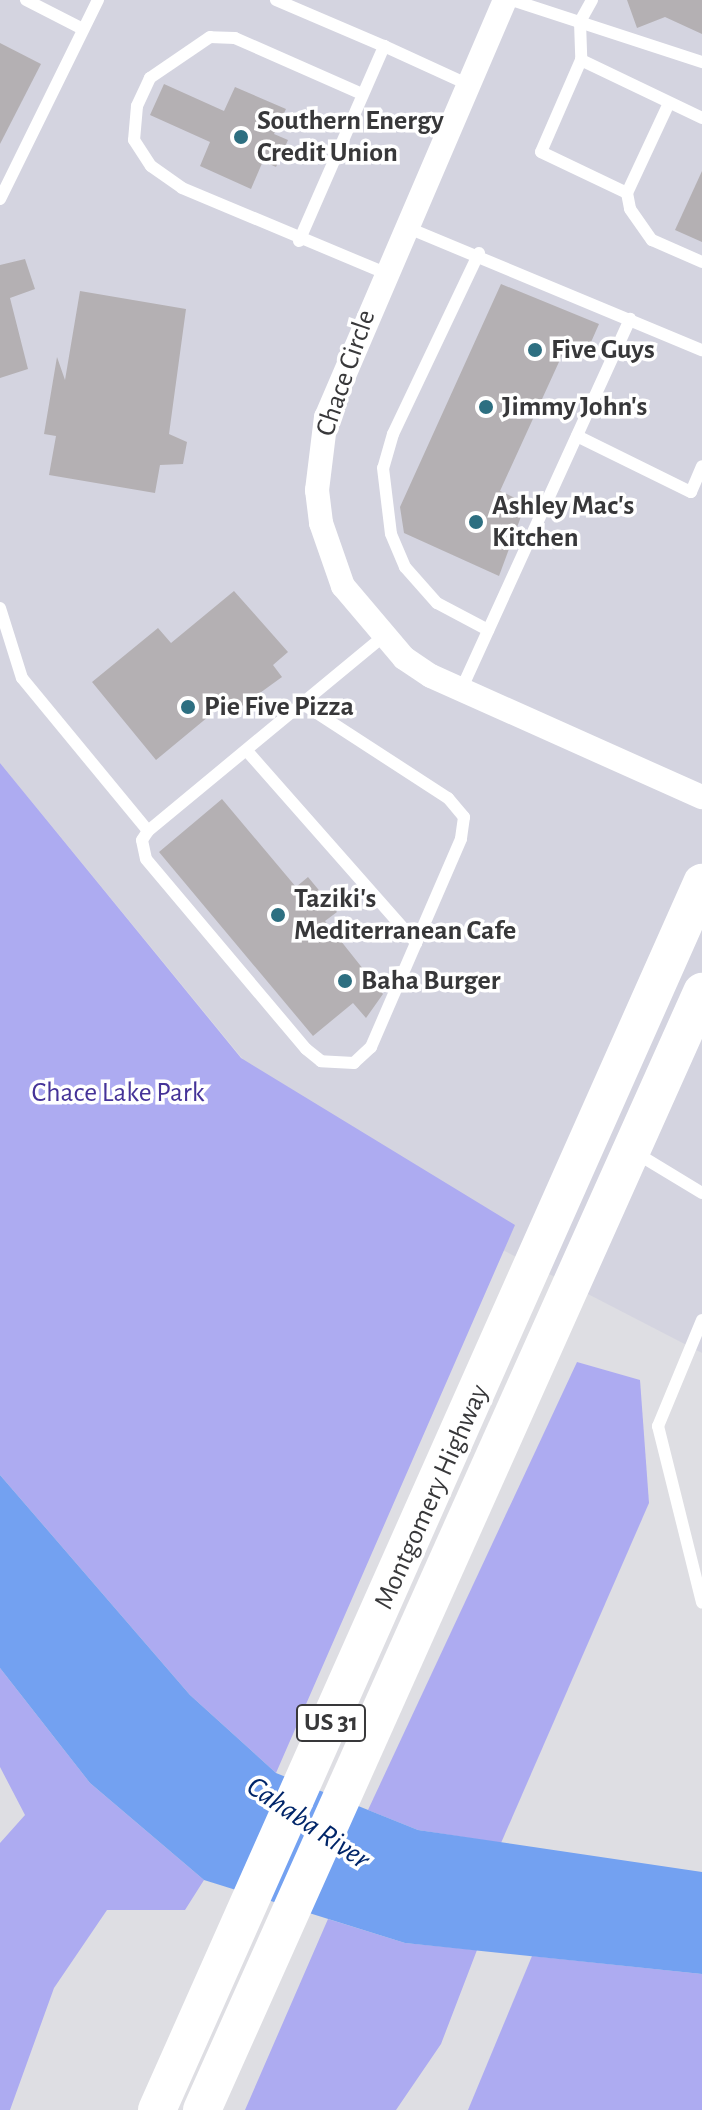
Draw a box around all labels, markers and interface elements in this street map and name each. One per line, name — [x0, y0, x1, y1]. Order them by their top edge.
place label: Southern Energy Credit Union — [257, 104, 444, 170]
marker: Southern Energy Credit Union — [232, 128, 250, 146]
street label: Chace Circle — [309, 305, 383, 441]
place label: Five Guys — [551, 333, 655, 367]
marker: Five Guys — [526, 341, 544, 359]
place label: Jimmy John's — [502, 390, 647, 424]
marker: Jimmy John's — [477, 398, 495, 416]
place label: Ashley Mac's Kitchen — [492, 489, 634, 555]
marker: Ashley Mac's Kitchen — [467, 513, 485, 531]
place label: Pie Five Pizza — [204, 690, 354, 724]
marker: Pie Five Pizza — [179, 698, 197, 716]
place label: Taziki's Mediterranean Cafe — [294, 882, 516, 948]
marker: Taziki's Mediterranean Cafe — [269, 906, 287, 924]
place label: Baha Burger — [361, 964, 500, 998]
marker: Baha Burger — [336, 972, 354, 990]
park label: Chace Lake Park — [31, 1076, 205, 1110]
street label: Montgomery Highway — [367, 1379, 497, 1615]
road number: US 31 — [295, 1701, 367, 1745]
water label: Cahaba River — [240, 1769, 376, 1877]

